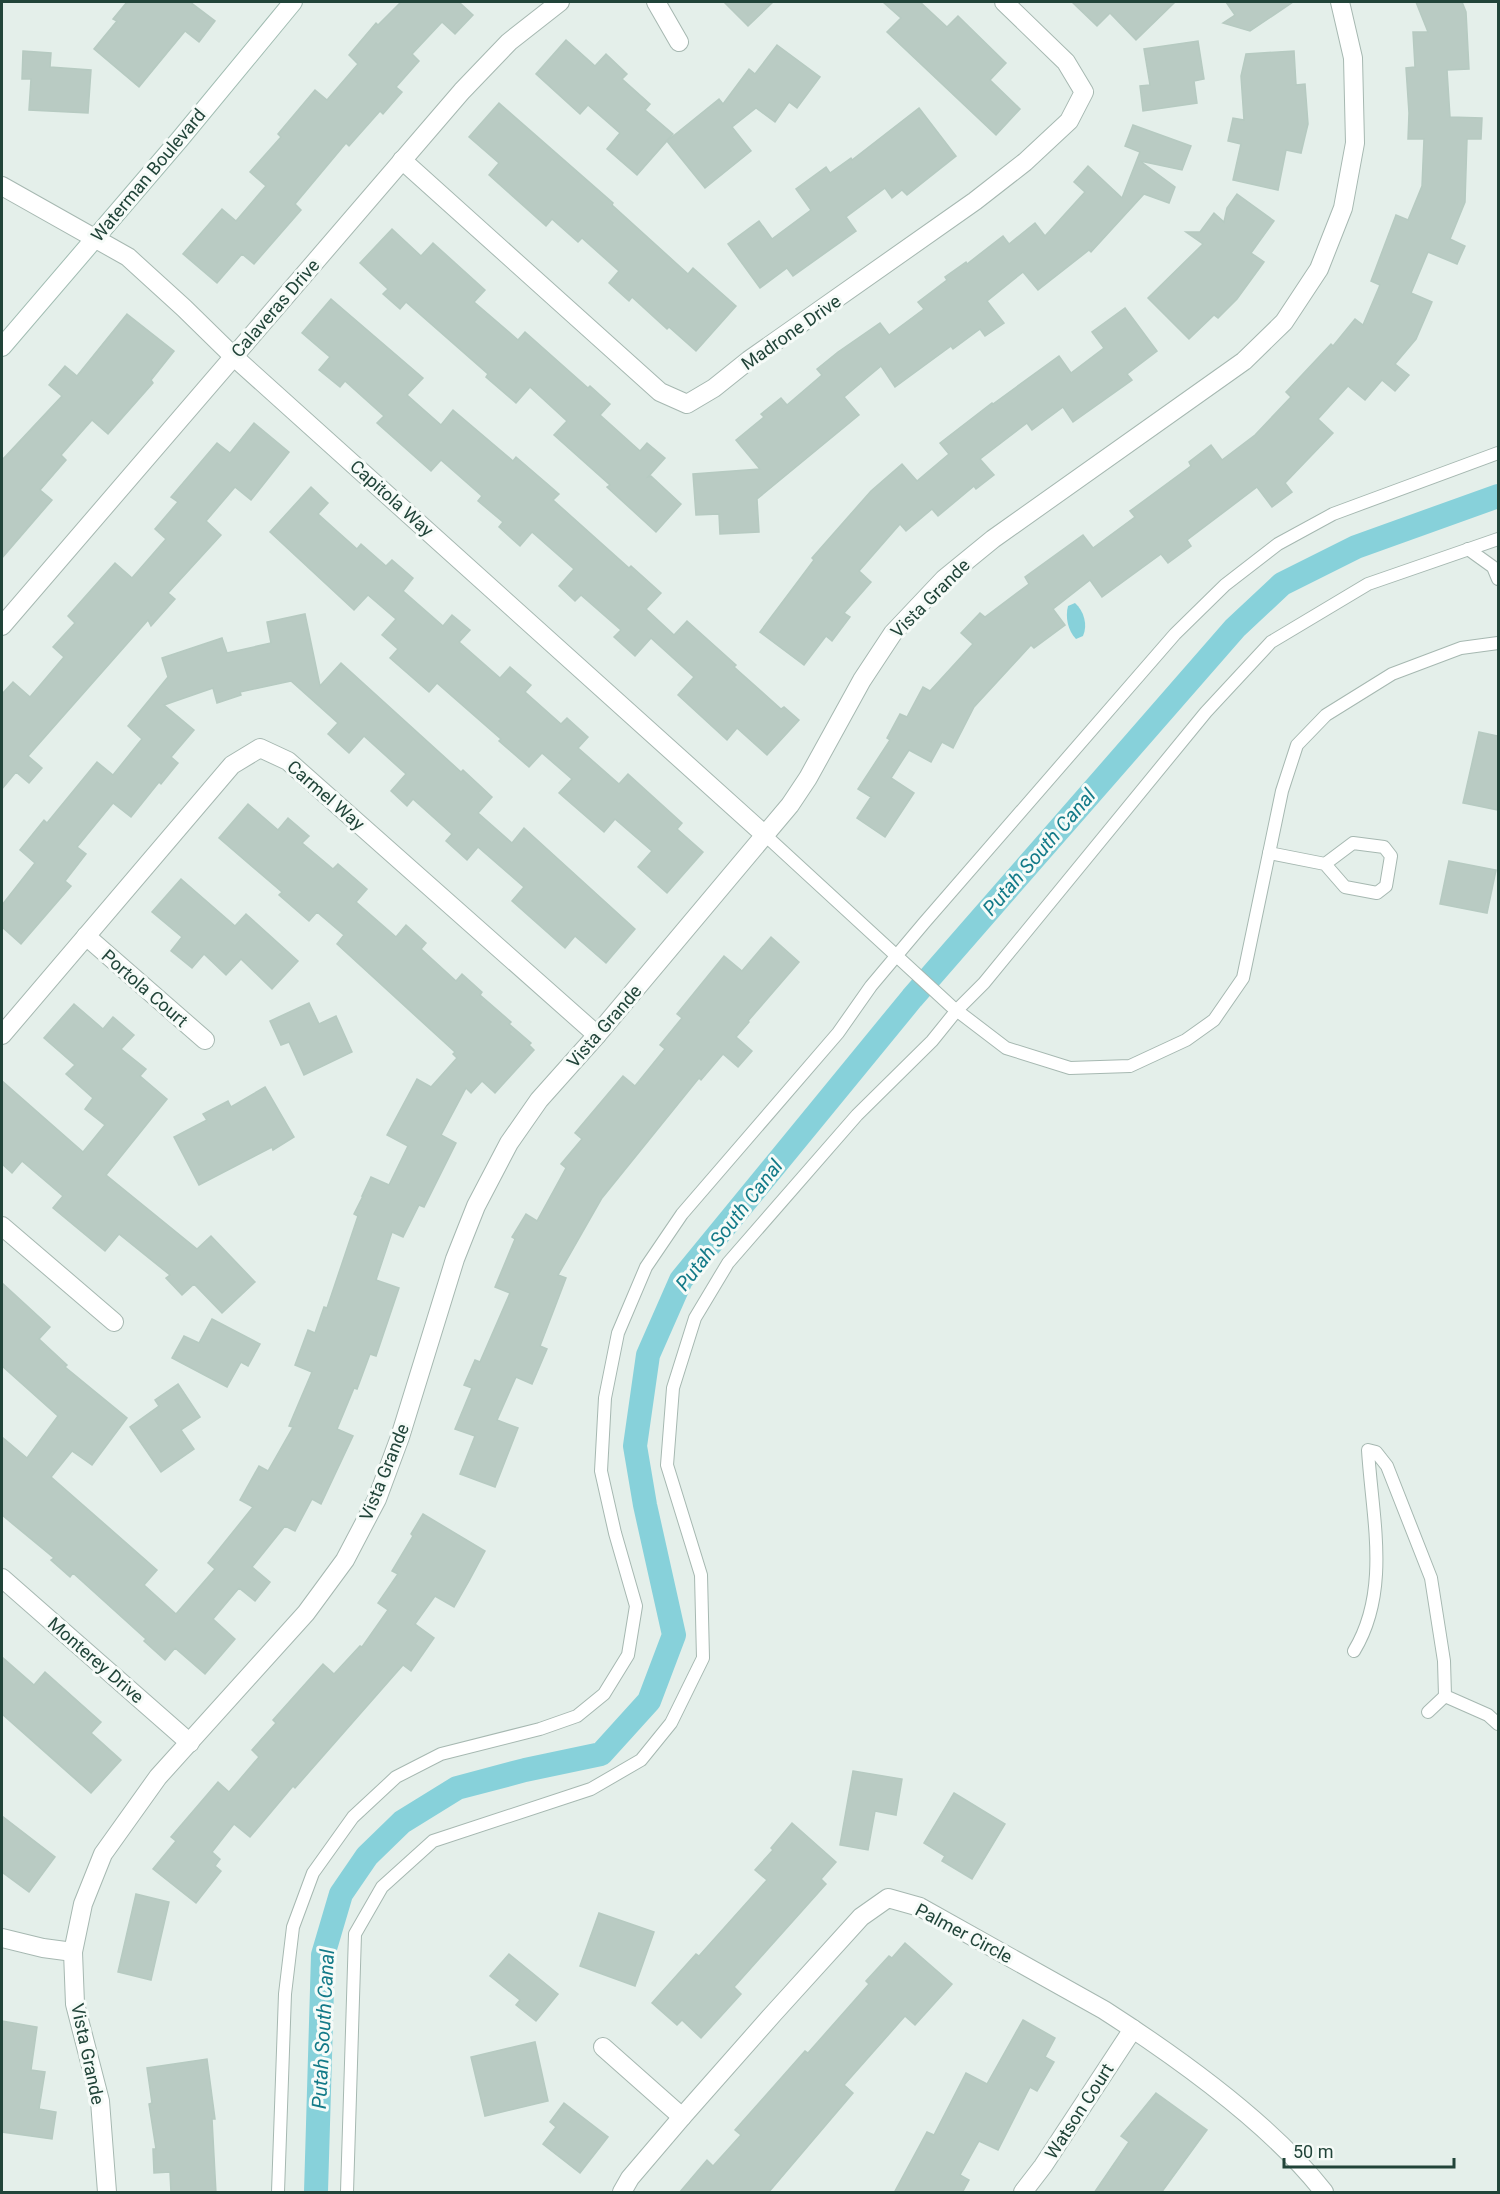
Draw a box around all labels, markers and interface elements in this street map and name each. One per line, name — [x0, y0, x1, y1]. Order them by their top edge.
street label: Waterman Boulevard — [86, 104, 210, 246]
street label: Calaveras Drive — [227, 255, 323, 361]
street label: Madrone Drive — [737, 290, 845, 374]
street label: Capitola Way — [346, 455, 438, 541]
street label: Vista Grande — [886, 554, 974, 642]
street label: Carmel Way — [283, 756, 369, 835]
water label: Putah South Canal — [978, 784, 1101, 920]
street label: Portola Court — [98, 945, 192, 1031]
street label: Vista Grande — [562, 980, 646, 1072]
water label: Putah South Canal — [670, 1154, 788, 1295]
street label: Vista Grande — [355, 1420, 413, 1524]
street label: Monterey Drive — [44, 1613, 148, 1707]
street label: Palmer Circle — [912, 1899, 1016, 1967]
water label: Putah South Canal — [307, 1948, 339, 2109]
street label: Vista Grande — [67, 2002, 109, 2106]
street label: Watson Court — [1040, 2059, 1118, 2163]
scale bar — [1284, 2131, 1454, 2169]
text: 50 m — [1293, 2141, 1333, 2162]

